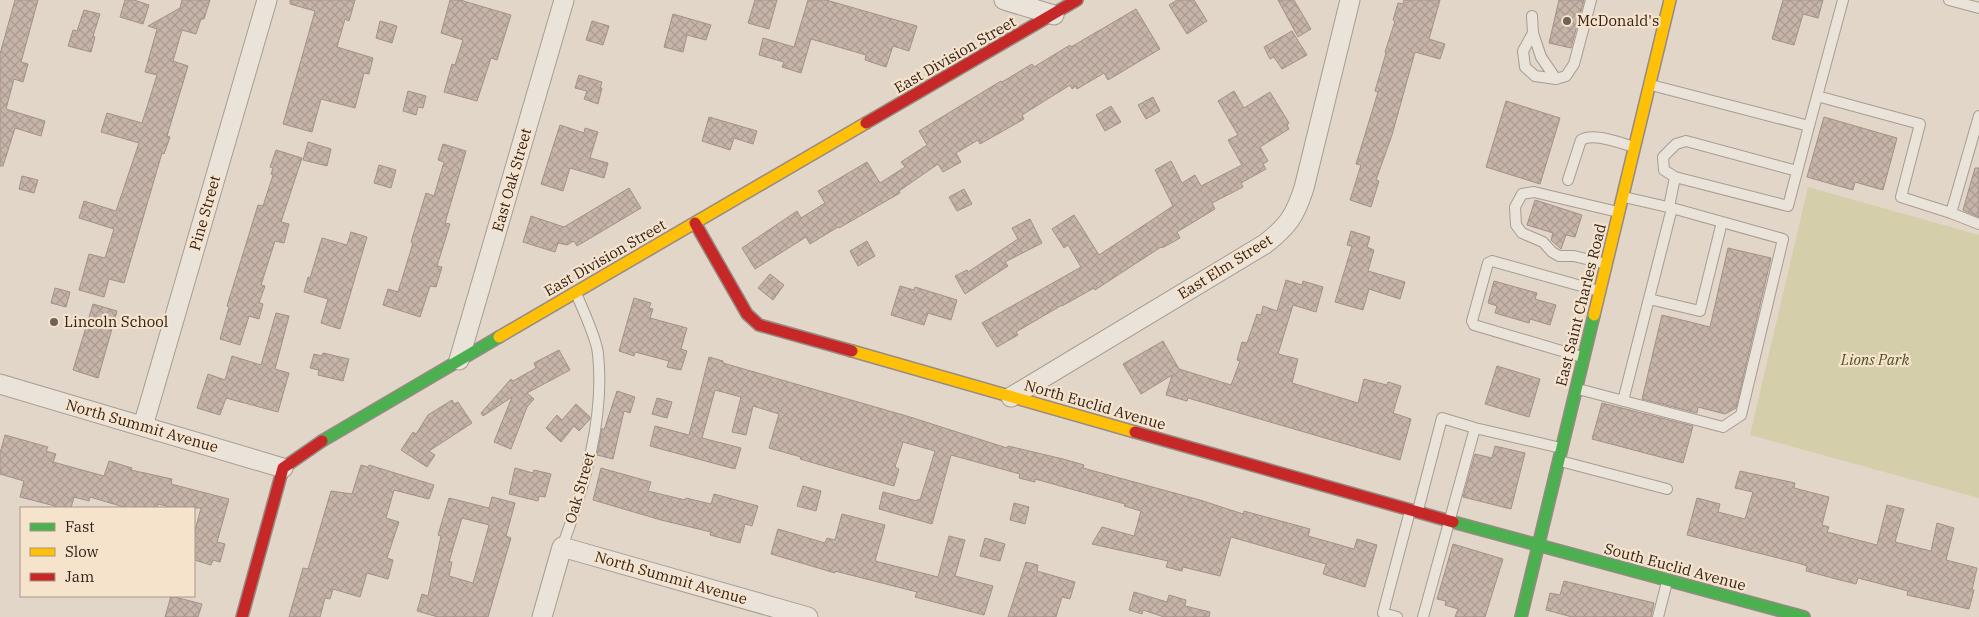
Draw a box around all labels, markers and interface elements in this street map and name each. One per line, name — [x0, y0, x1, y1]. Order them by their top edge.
place label: McDonald's — [1577, 11, 1659, 30]
street label: East Division Street — [890, 12, 1019, 97]
marker: McDonald's — [1561, 15, 1573, 27]
street label: East Oak Street — [488, 126, 535, 234]
street label: Pine Street — [185, 173, 224, 253]
street label: East Division Street — [540, 215, 669, 300]
street label: East Saint Charles Road — [1551, 222, 1610, 388]
street label: East Elm Street — [1174, 230, 1275, 303]
place label: Lincoln School — [64, 312, 168, 331]
marker: Lincoln School — [48, 316, 60, 328]
park label: Lions Park — [1840, 350, 1909, 369]
street label: North Euclid Avenue — [1022, 375, 1168, 434]
street label: North Summit Avenue — [64, 395, 221, 456]
street label: Oak Street — [560, 450, 599, 526]
legend — [20, 507, 195, 597]
text: Fast — [65, 517, 95, 536]
street label: South Euclid Avenue — [1602, 538, 1748, 595]
text: Slow — [65, 542, 99, 561]
street label: North Summit Avenue — [593, 547, 750, 608]
text: Jam — [65, 567, 94, 586]

